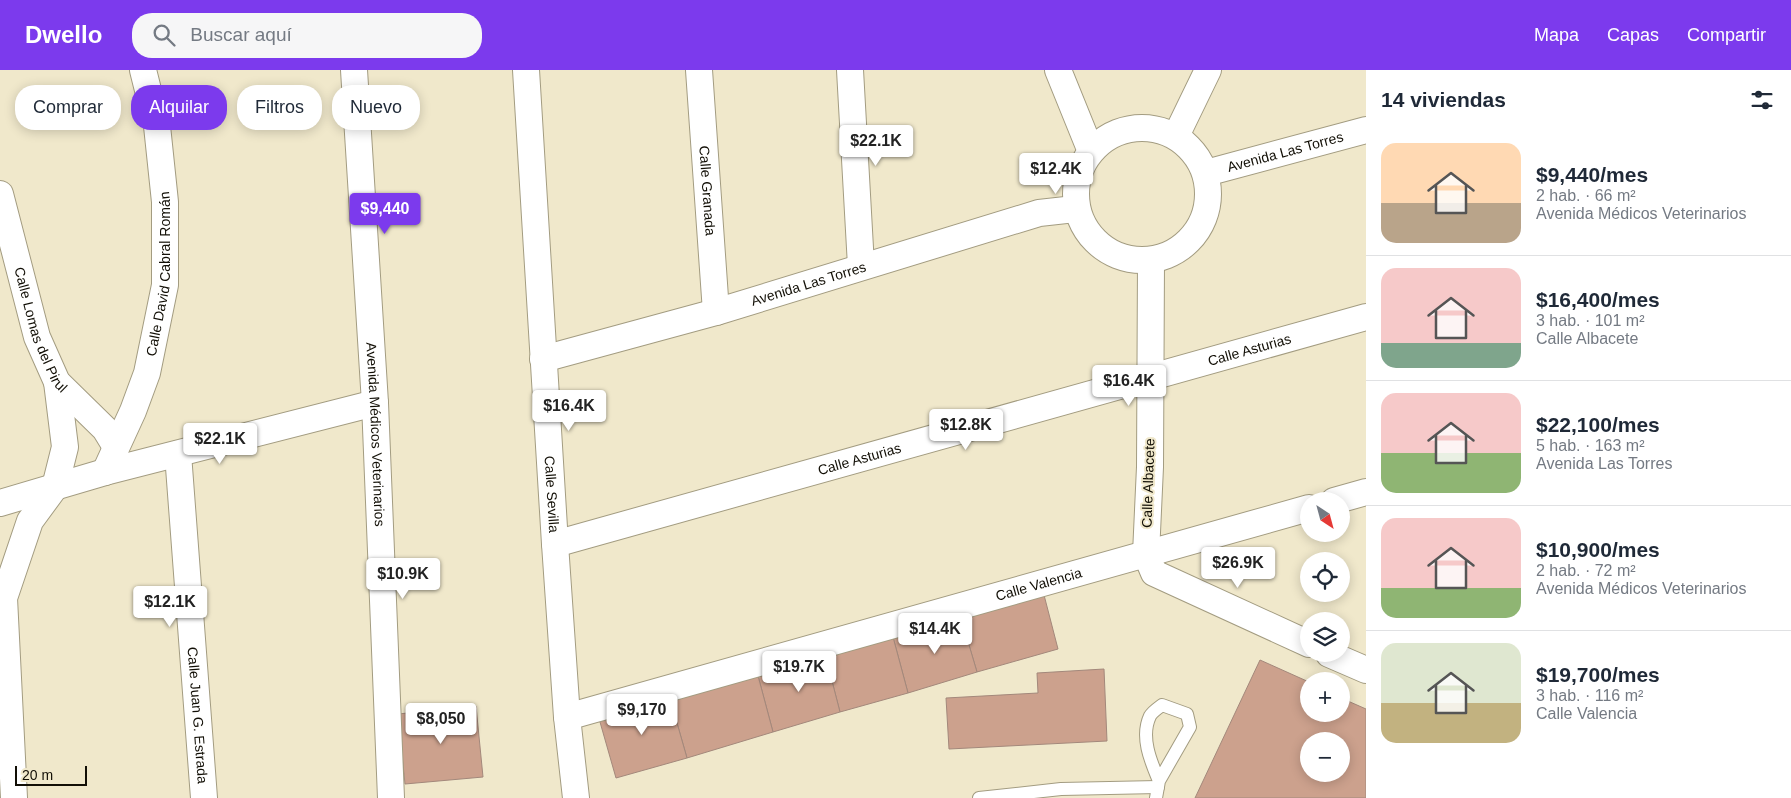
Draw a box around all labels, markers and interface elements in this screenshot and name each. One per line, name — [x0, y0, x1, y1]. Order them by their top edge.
search box — [132, 13, 482, 58]
text: Dwello — [25, 21, 102, 48]
icon: search — [150, 21, 178, 49]
text: Buscar aquí — [190, 24, 292, 45]
text: Mapa — [1534, 25, 1579, 45]
text: Capas — [1607, 25, 1659, 45]
text: Compartir — [1687, 25, 1766, 45]
chip: Comprar — [15, 85, 121, 130]
chip: Alquilar — [131, 85, 227, 130]
chip: Filtros — [237, 85, 322, 130]
chip: Nuevo — [332, 85, 420, 130]
icon: filters — [1748, 86, 1776, 114]
text: 14 viviendas — [1381, 88, 1506, 111]
pin: $22.1K — [835, 124, 917, 167]
street label: Avenida Las Torres — [1225, 128, 1345, 175]
text: $22.1K — [850, 132, 902, 149]
street label: Calle Granada — [696, 145, 719, 237]
pin: $12.4K — [1015, 152, 1097, 195]
text: $12.4K — [1030, 160, 1082, 177]
icon: home — [1421, 163, 1481, 223]
text: $9,440/mes — [1536, 163, 1648, 186]
text: 2 hab. · 66 m² — [1536, 187, 1636, 204]
street label: Calle David Cabral Román — [143, 191, 173, 358]
pin: $9,440 — [344, 192, 426, 235]
text: $9,440 — [361, 200, 409, 217]
text: Avenida Médicos Veterinarios — [1536, 205, 1747, 222]
street label: Avenida Las Torres — [749, 259, 868, 309]
street label: Calle Lomas del Pirul — [11, 265, 71, 396]
icon: home — [1421, 288, 1481, 348]
text: $16,400/mes — [1536, 288, 1660, 311]
text: 3 hab. · 101 m² — [1536, 312, 1645, 329]
street label: Calle Asturias — [1206, 330, 1293, 369]
text: Calle Albacete — [1536, 330, 1638, 347]
street label: Avenida Médicos Veterinarios — [363, 342, 388, 527]
pin: $16.4K — [1088, 364, 1170, 407]
text: $16.4K — [1103, 372, 1155, 389]
pin: $16.4K — [528, 390, 610, 432]
text: $16.4K — [543, 397, 595, 414]
pin: $12.8K — [925, 408, 1007, 451]
icon: home — [1421, 413, 1481, 473]
text: $22,100/mes — [1536, 413, 1660, 436]
text: $12.8K — [940, 416, 992, 433]
pin: $22.1K — [179, 422, 261, 465]
text: $22.1K — [194, 430, 246, 447]
text: 5 hab. · 163 m² — [1536, 437, 1645, 454]
street label: Calle Albacete — [1138, 438, 1158, 528]
street label: Calle Asturias — [816, 440, 903, 478]
street label: Calle Sevilla — [542, 455, 562, 533]
text: Avenida Las Torres — [1536, 455, 1672, 472]
north arrow — [1300, 492, 1350, 542]
map controls — [1300, 492, 1350, 782]
icon: home — [1421, 538, 1481, 598]
text: $10,900/mes — [1536, 538, 1660, 561]
pin: $26.9K — [1197, 546, 1279, 589]
button: locate — [1300, 552, 1350, 602]
text: $26.9K — [1212, 554, 1264, 571]
pin: $10.9K — [362, 558, 444, 600]
text: 2 hab. · 72 m² — [1536, 562, 1636, 579]
street label: Calle Valencia — [994, 564, 1084, 604]
text: $10.9K — [377, 565, 429, 582]
text: Avenida Médicos Veterinarios — [1536, 580, 1747, 597]
pin: $12.1K — [129, 586, 211, 628]
text: $12.1K — [144, 593, 196, 610]
pin: $14.4K — [894, 612, 976, 655]
button: layers — [1300, 612, 1350, 662]
text: $14.4K — [909, 620, 961, 637]
street label: Calle Juan G. Estrada — [185, 646, 211, 784]
pin: $19.7K — [758, 650, 840, 693]
text: $19.7K — [773, 658, 825, 675]
icon: home — [1421, 663, 1481, 723]
text: $19,700/mes — [1536, 663, 1660, 686]
button: + — [1300, 672, 1350, 722]
text: 3 hab. · 116 m² — [1536, 687, 1643, 704]
pin: $9,170 — [601, 694, 683, 736]
text: $9,170 — [618, 701, 666, 718]
pin: $8,050 — [400, 702, 482, 745]
text: Calle Valencia — [1536, 705, 1637, 722]
text: $8,050 — [417, 710, 465, 727]
button: − — [1300, 732, 1350, 782]
scale bar — [15, 763, 88, 786]
text: 20 m — [22, 767, 53, 783]

